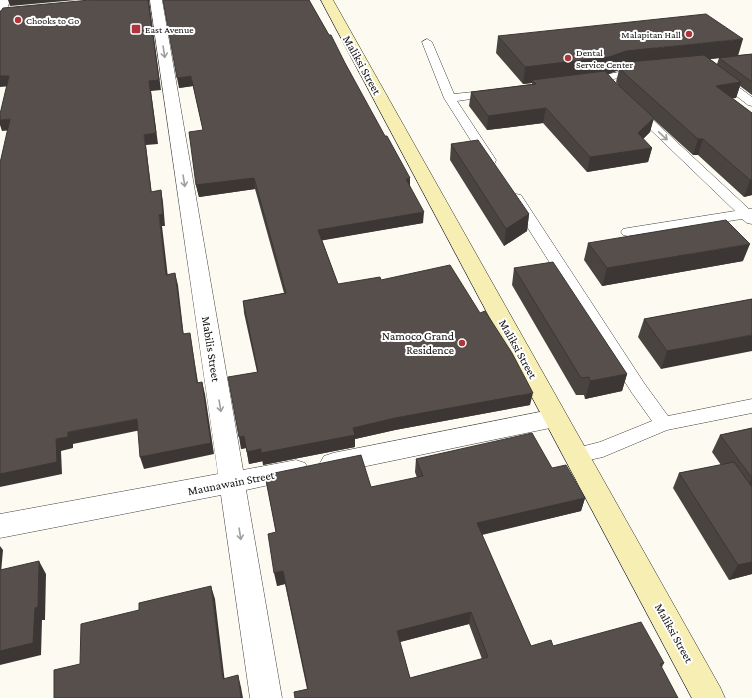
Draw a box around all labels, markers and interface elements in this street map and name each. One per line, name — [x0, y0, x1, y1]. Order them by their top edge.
marker: Chooks to Go — [13, 15, 23, 25]
place label: Chooks to Go — [26, 15, 79, 26]
marker: East Avenue — [130, 23, 142, 35]
place label: East Avenue — [145, 24, 194, 35]
place label: Malapitan Hall — [621, 29, 681, 40]
marker: Malapitan Hall — [684, 29, 694, 39]
street label: Maliksi Street — [340, 33, 385, 98]
one-way arrow — [160, 45, 168, 58]
place label: Dental Service Center — [576, 47, 634, 70]
marker: Dental Service Center — [563, 53, 573, 63]
one-way arrow — [658, 131, 668, 141]
one-way arrow — [180, 174, 188, 187]
street label: Mabilis Street — [199, 315, 223, 384]
street label: Maliksi Street — [496, 317, 541, 382]
place label: Namoco Grand Residence — [382, 329, 455, 357]
marker: Namoco Grand Residence — [457, 338, 467, 348]
one-way arrow — [216, 399, 224, 412]
street label: Maunawain Street — [186, 468, 277, 498]
one-way arrow — [236, 528, 244, 541]
street label: Maliksi Street — [652, 601, 697, 666]

